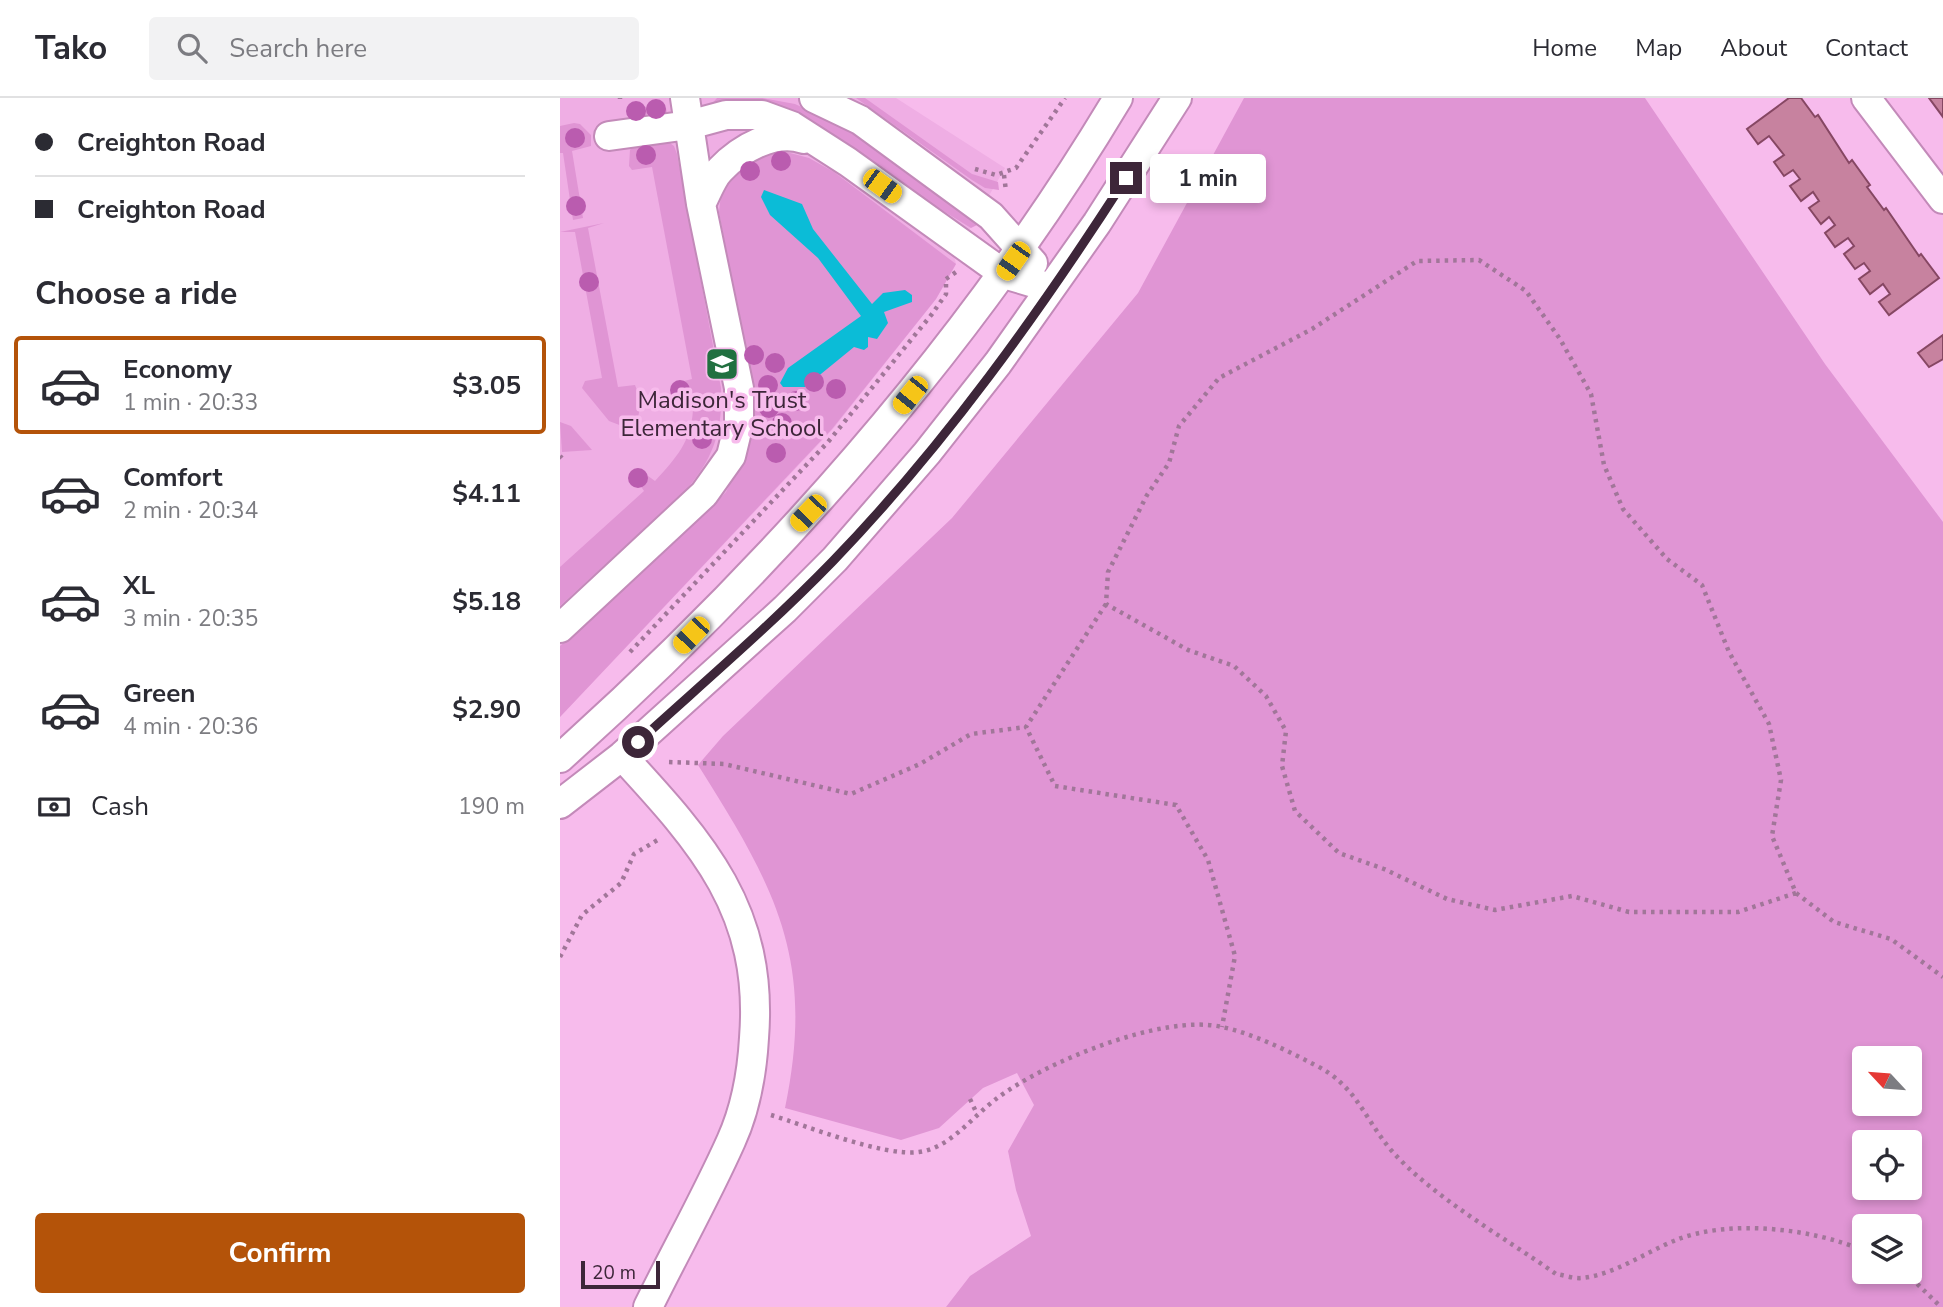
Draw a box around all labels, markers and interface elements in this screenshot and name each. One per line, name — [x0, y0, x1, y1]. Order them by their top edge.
search box — [149, 17, 639, 80]
text: Tako — [35, 26, 107, 71]
icon: search — [173, 29, 211, 67]
text: Search here — [229, 31, 367, 66]
text: Home — [1532, 32, 1597, 64]
text: Map — [1635, 32, 1682, 64]
text: About — [1720, 32, 1787, 64]
text: Contact — [1825, 32, 1908, 64]
text: Creighton Road — [77, 125, 266, 160]
callout: 1 min — [1150, 154, 1266, 202]
route end — [1110, 162, 1142, 194]
text: 1 min — [1178, 163, 1238, 194]
car — [859, 165, 906, 207]
text: Creighton Road — [77, 192, 266, 227]
car — [993, 238, 1034, 284]
text: Choose a ride — [35, 272, 237, 315]
school or university icon: Madison's Trust Elementary School — [703, 345, 741, 383]
text: Economy — [123, 352, 232, 387]
icon: car — [39, 354, 102, 417]
text: $3.05 — [452, 368, 521, 403]
car — [889, 372, 932, 418]
place label: Madison's Trust Elementary School — [621, 384, 823, 444]
text: 1 min · 20:33 — [123, 387, 258, 418]
text: Comfort — [123, 460, 223, 495]
icon: car — [39, 462, 102, 525]
text: $4.11 — [452, 476, 521, 511]
car — [786, 491, 831, 535]
text: 2 min · 20:34 — [123, 495, 258, 526]
text: XL — [123, 568, 155, 603]
icon: car — [39, 570, 102, 633]
text: $5.18 — [452, 584, 521, 619]
text: 3 min · 20:35 — [123, 603, 258, 634]
car — [669, 613, 714, 657]
text: Green — [123, 676, 196, 711]
icon: car — [39, 678, 102, 741]
text: $2.90 — [452, 692, 521, 727]
text: 4 min · 20:36 — [123, 711, 258, 742]
route start — [622, 726, 654, 758]
icon: cash — [35, 788, 73, 826]
text: Cash — [91, 789, 149, 824]
text: 190 m — [458, 791, 525, 822]
north arrow — [1852, 1046, 1922, 1116]
map controls — [1852, 1046, 1922, 1284]
button: locate — [1852, 1130, 1922, 1200]
button: Confirm — [35, 1213, 525, 1293]
button: layers — [1852, 1214, 1922, 1284]
scale bar — [581, 1258, 660, 1290]
text: 20 m — [592, 1260, 636, 1286]

